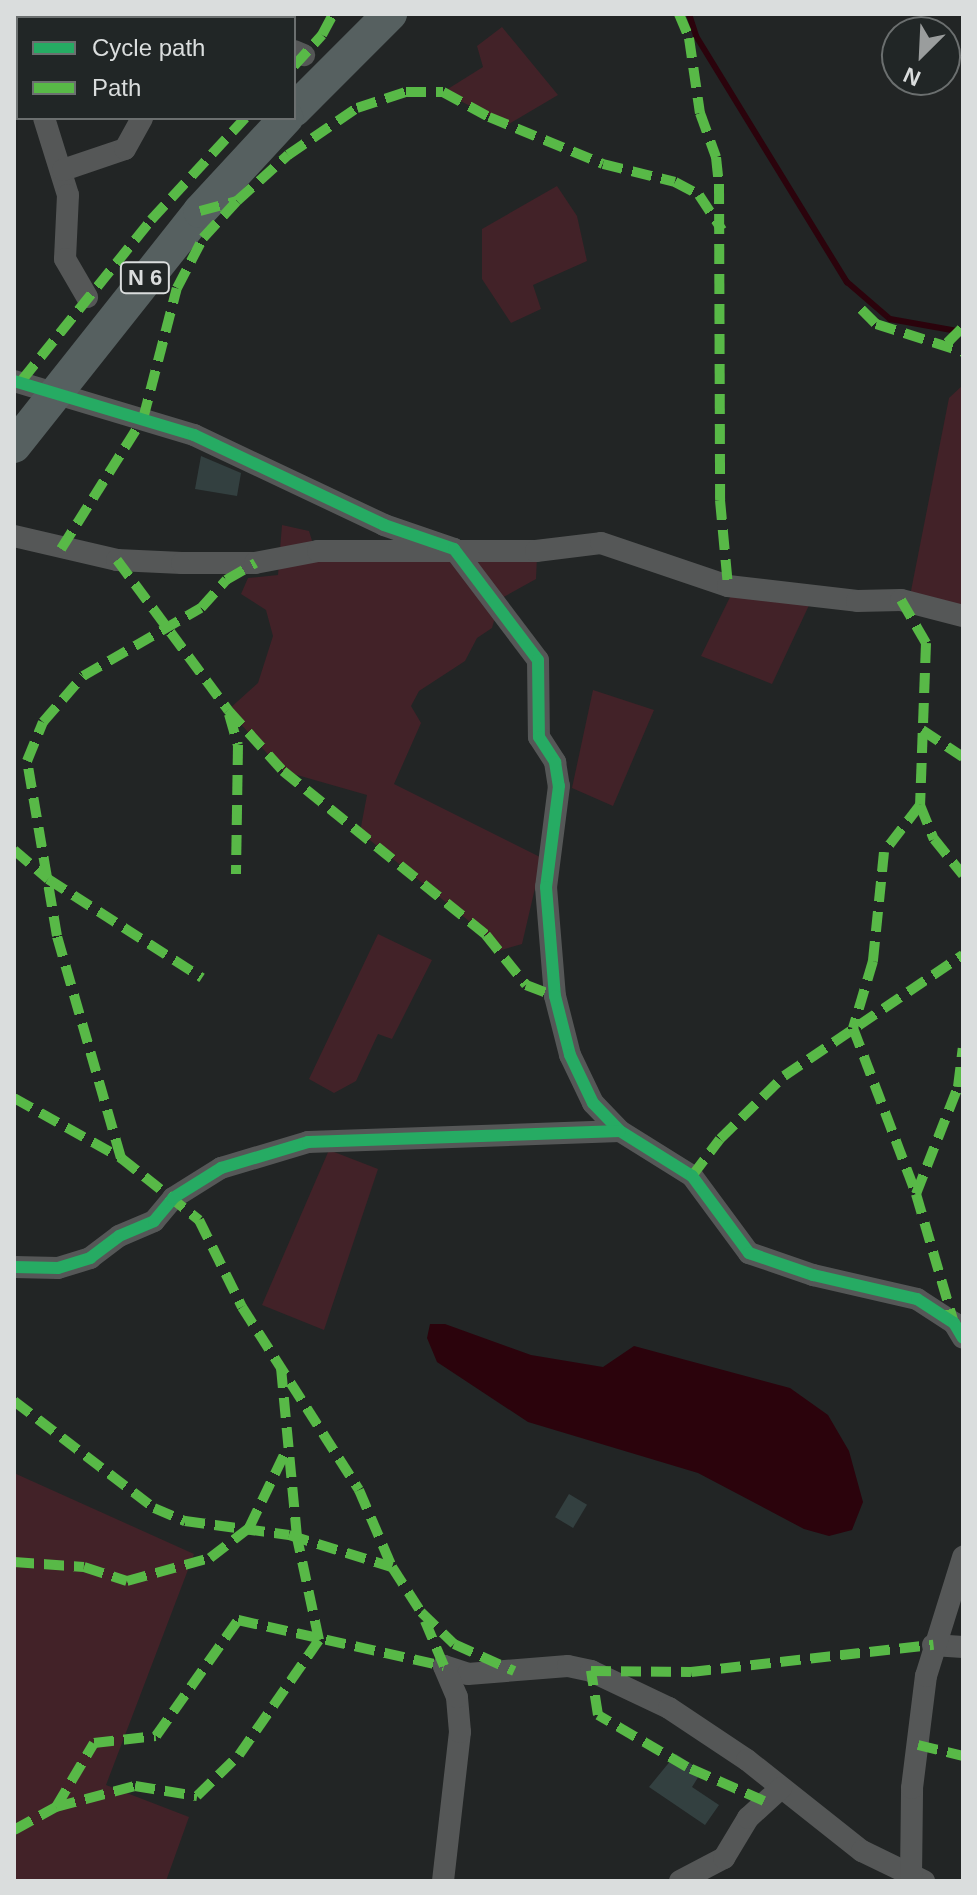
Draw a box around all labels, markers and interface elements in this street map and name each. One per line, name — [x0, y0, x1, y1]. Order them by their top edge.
legend — [16, 16, 296, 120]
north arrow — [881, 16, 961, 96]
text: Cycle path — [92, 34, 205, 61]
text: N — [900, 62, 924, 91]
text: Path — [92, 74, 141, 101]
road number: N 6 — [119, 260, 171, 296]

